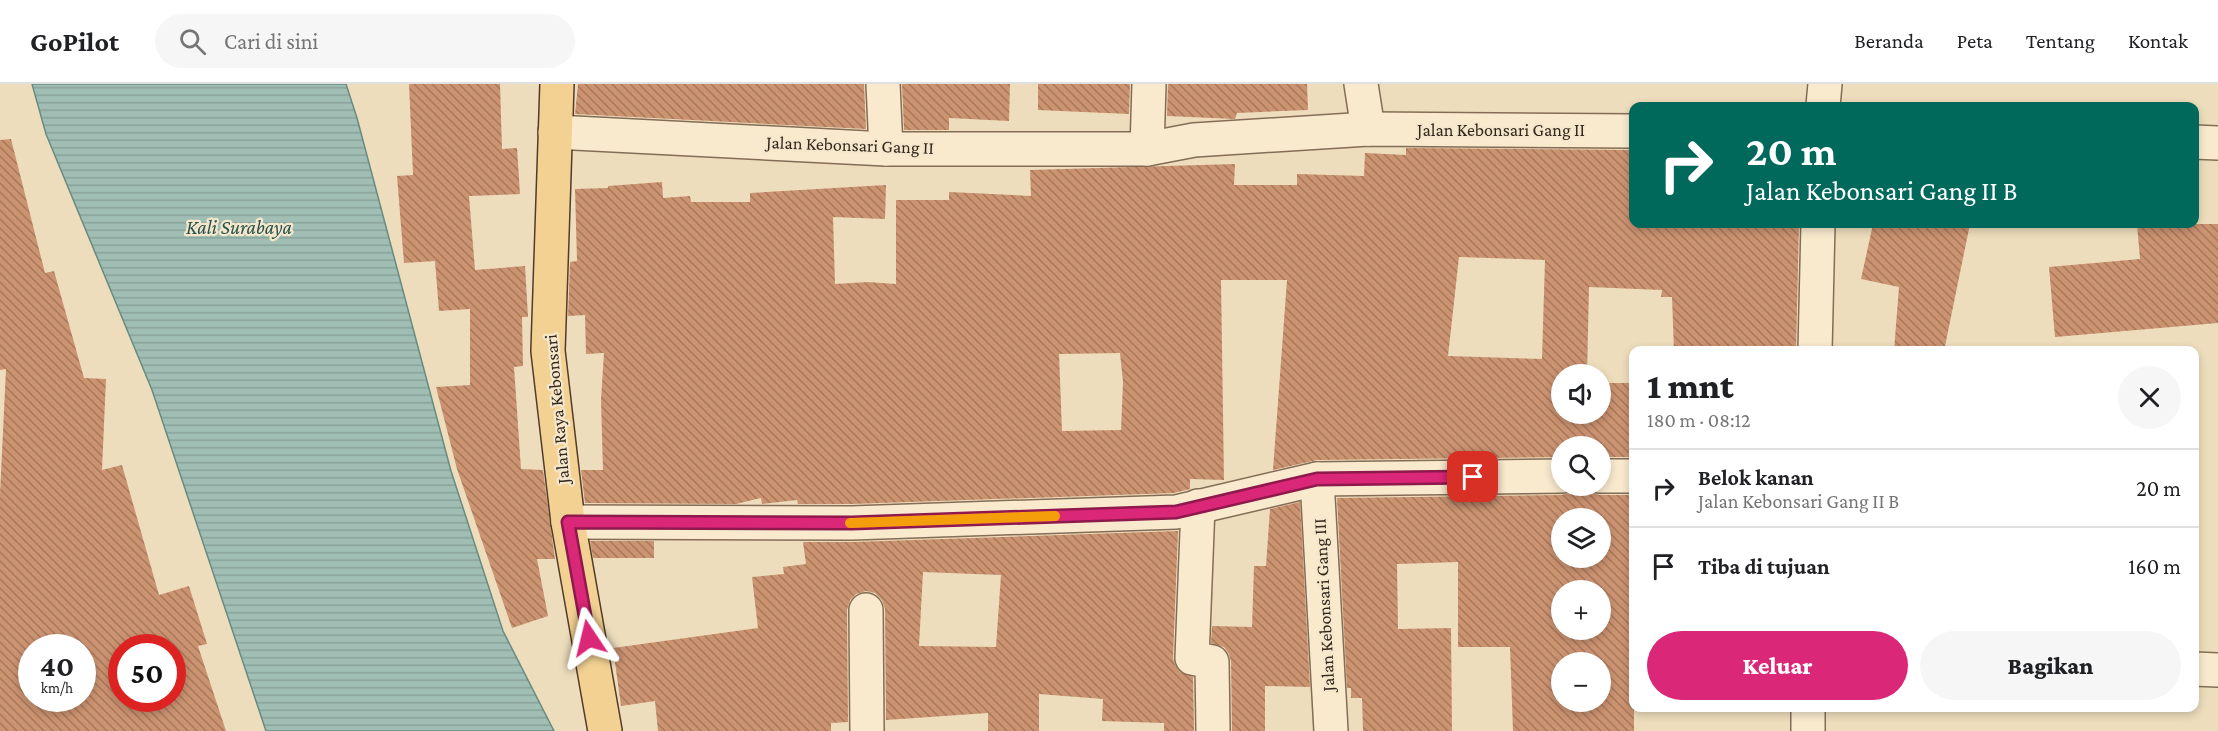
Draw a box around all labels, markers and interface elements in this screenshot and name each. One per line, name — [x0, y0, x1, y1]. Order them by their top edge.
search box — [155, 14, 575, 68]
icon: search — [176, 25, 209, 58]
text: GoPilot — [30, 26, 119, 57]
text: Cari di sini — [224, 29, 318, 54]
text: Beranda — [1854, 29, 1924, 53]
text: Peta — [1957, 29, 1993, 53]
text: Tentang — [2026, 29, 2095, 53]
text: Kontak — [2128, 29, 2188, 53]
street label: Jalan Kebonsari Gang II — [1415, 120, 1585, 140]
icon: right — [1647, 126, 1725, 204]
text: 20 m — [1746, 127, 1837, 174]
street label: Jalan Kebonsari Gang II — [764, 132, 934, 158]
text: Jalan Kebonsari Gang II B — [1746, 176, 2018, 206]
water label: Kali Surabaya — [186, 216, 292, 239]
street label: Jalan Raya Kebonsari — [540, 333, 574, 487]
map controls — [1551, 364, 1611, 712]
button: sound — [1551, 364, 1611, 424]
text: 1 mnt — [1647, 366, 1734, 406]
button: close — [2118, 366, 2181, 429]
text: 180 m · 08:12 — [1647, 409, 1751, 431]
button: search — [1551, 436, 1611, 496]
pin — [1447, 451, 1498, 502]
icon: arrive — [1456, 460, 1489, 493]
text: Belok kanan — [1698, 465, 1814, 490]
icon: right — [1647, 472, 1680, 505]
text: 20 m — [2136, 476, 2181, 501]
text: Jalan Kebonsari Gang II B — [1698, 490, 1899, 512]
button: layers — [1551, 508, 1611, 568]
street label: Jalan Kebonsari Gang III — [1309, 518, 1339, 694]
icon: arrive — [1647, 550, 1680, 583]
text: Tiba di tujuan — [1698, 554, 1830, 579]
text: 160 m — [2128, 554, 2181, 579]
button: + — [1551, 580, 1611, 640]
position arrow — [557, 606, 621, 670]
button: Keluar — [1647, 631, 1908, 700]
button: Bagikan — [1920, 631, 2181, 700]
speed limit sign: 50 — [108, 634, 186, 712]
text: 40 — [40, 649, 74, 682]
button: − — [1551, 652, 1611, 712]
text: km/h — [41, 680, 73, 696]

